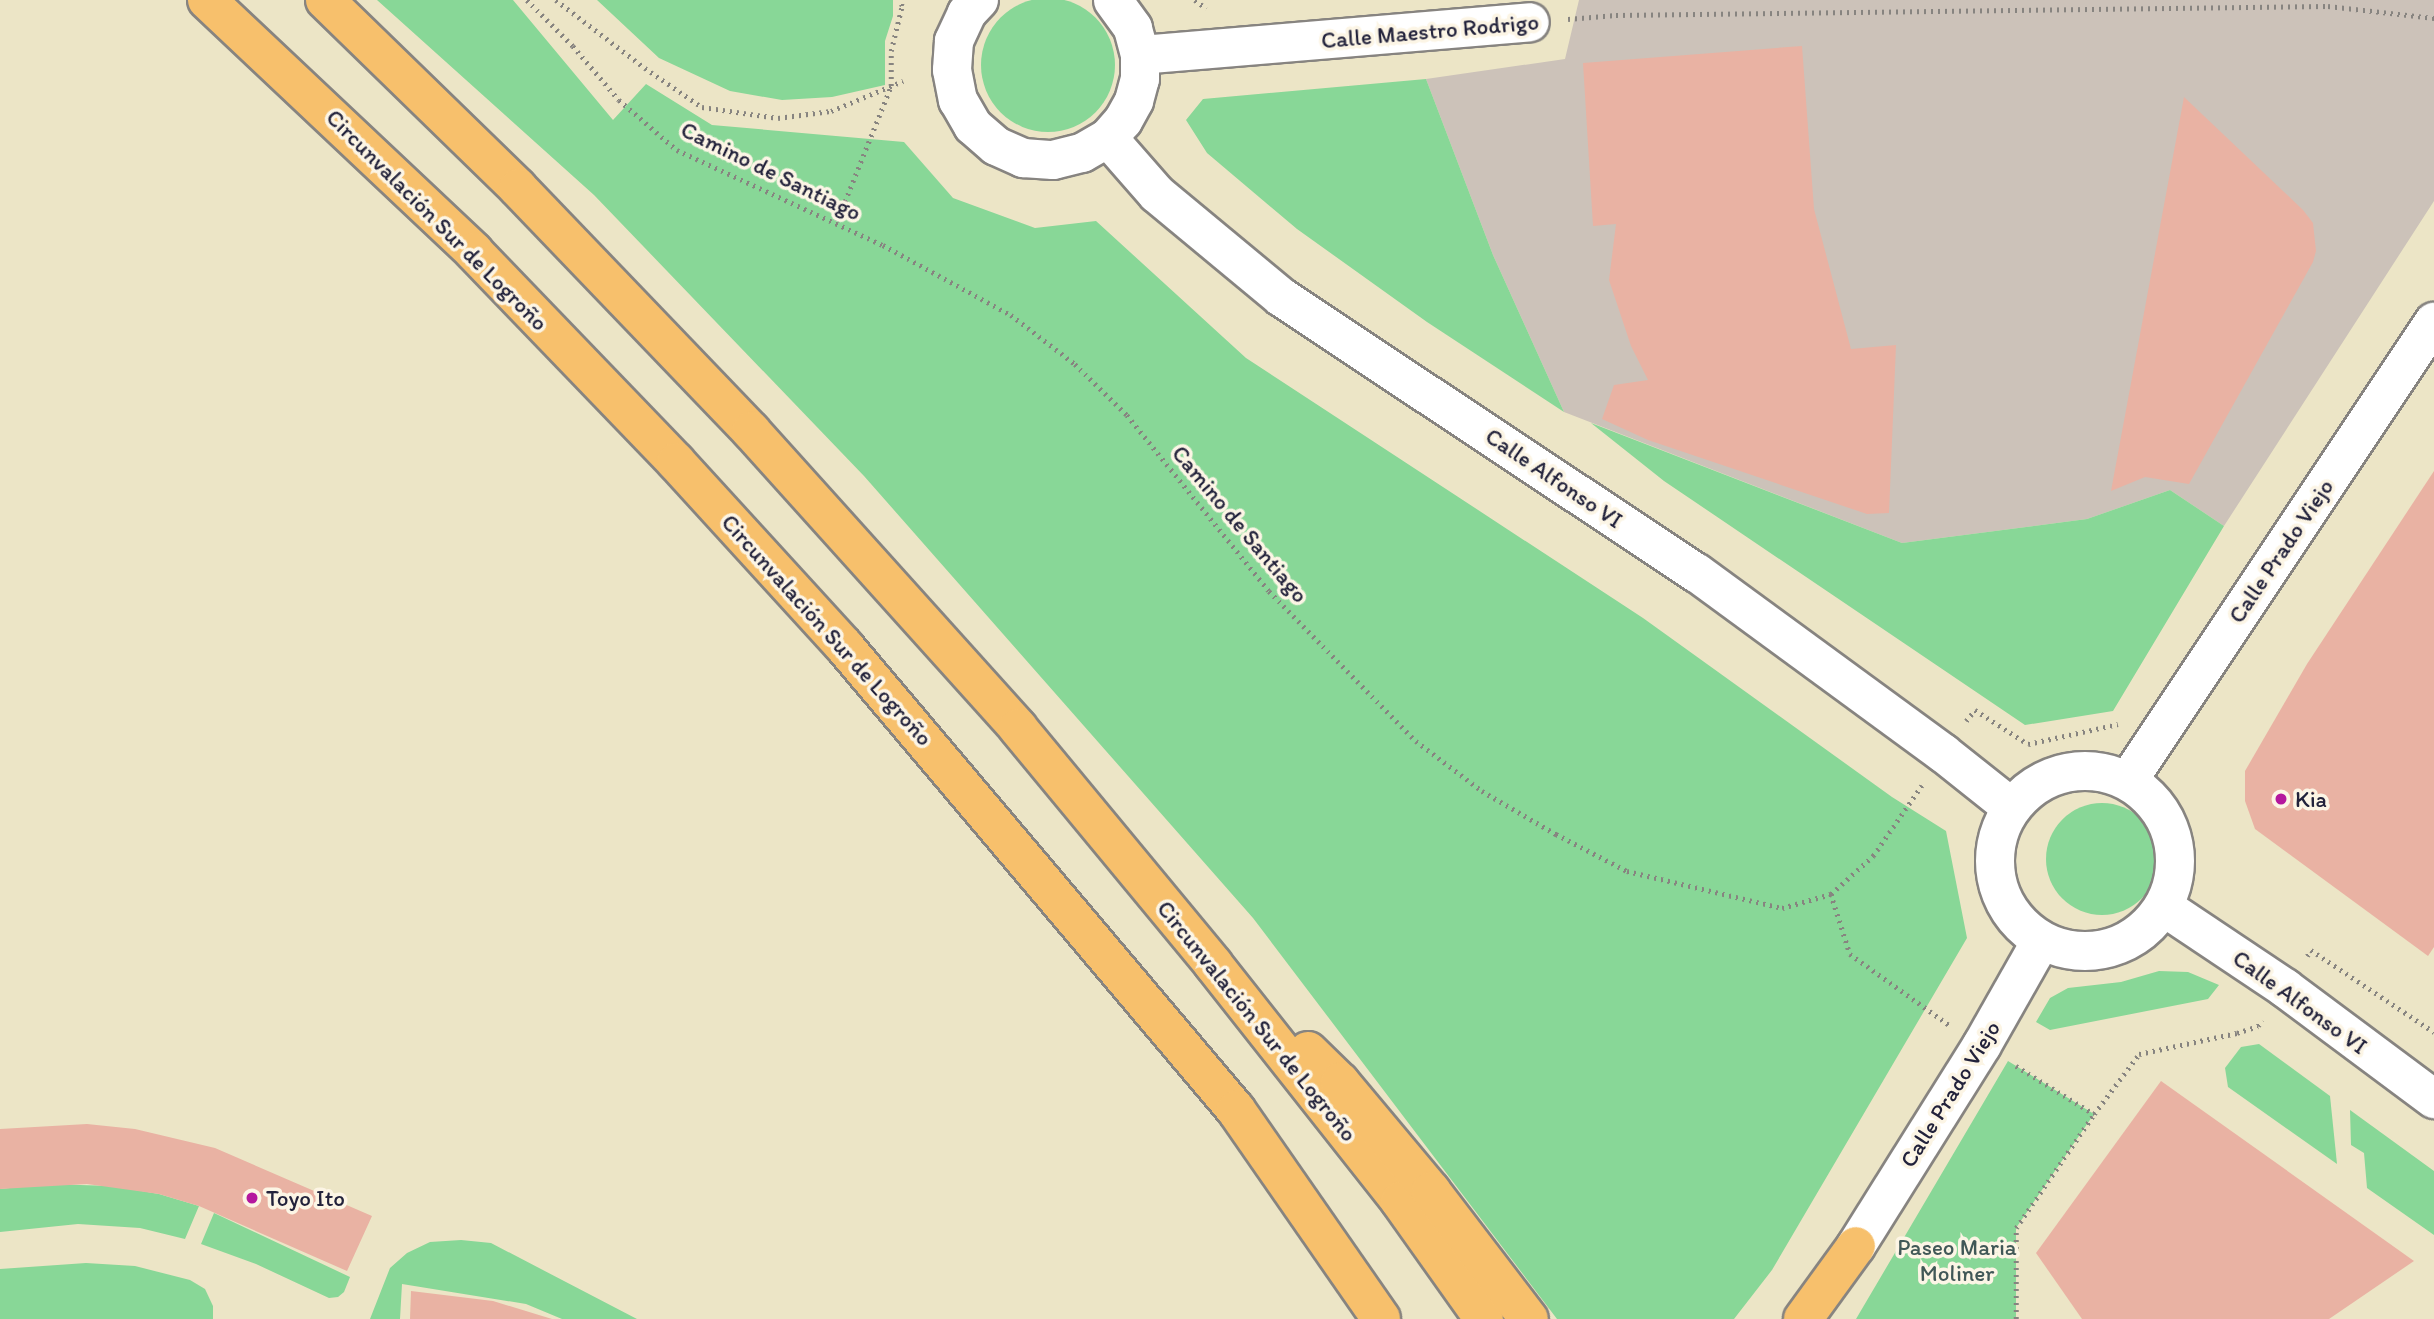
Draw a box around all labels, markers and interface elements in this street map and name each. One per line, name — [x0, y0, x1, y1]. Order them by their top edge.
street label: Calle Maestro Rodrigo — [1320, 8, 1540, 54]
street label: Circunvalación Sur de Logroño — [320, 103, 554, 337]
street label: Camino de Santiago — [676, 115, 866, 227]
street label: Calle Alfonso VI — [1480, 422, 1628, 534]
street label: Camino de Santiago — [1166, 439, 1314, 609]
street label: Calle Prado Viejo — [2223, 474, 2339, 628]
street label: Circunvalación Sur de Logroño — [716, 508, 938, 752]
place label: Kia — [2295, 785, 2327, 813]
marker: Kia — [2273, 791, 2289, 807]
street label: Circunvalación Sur de Logroño — [1151, 895, 1363, 1147]
street label: Calle Alfonso VI — [2227, 944, 2373, 1060]
street label: Calle Prado Viejo — [1894, 1016, 2006, 1172]
place label: Toyo Ito — [266, 1184, 345, 1212]
marker: Toyo Ito — [244, 1190, 260, 1206]
park label: Paseo Maria Moliner — [1897, 1233, 2017, 1287]

